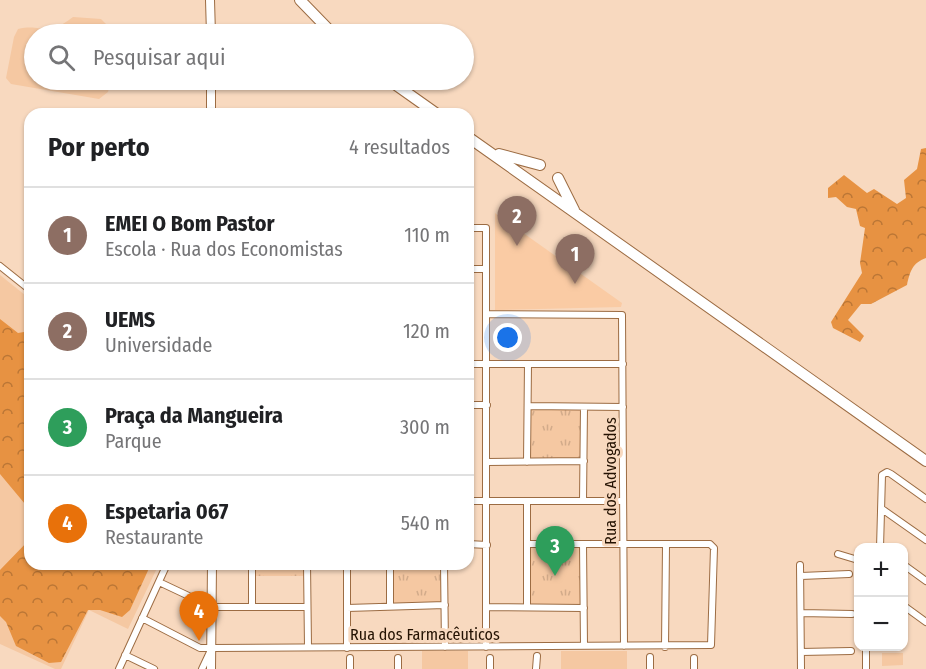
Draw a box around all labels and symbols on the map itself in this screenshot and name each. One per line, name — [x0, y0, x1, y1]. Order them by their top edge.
pin: 2 — [498, 196, 536, 246]
pin: 1 — [556, 234, 594, 284]
your location — [493, 323, 522, 352]
street label: Rua dos Advogados — [601, 417, 620, 545]
pin: 3 — [536, 526, 574, 576]
pin: 4 — [180, 592, 218, 641]
street label: Rua dos Farmacêuticos — [350, 625, 500, 644]

